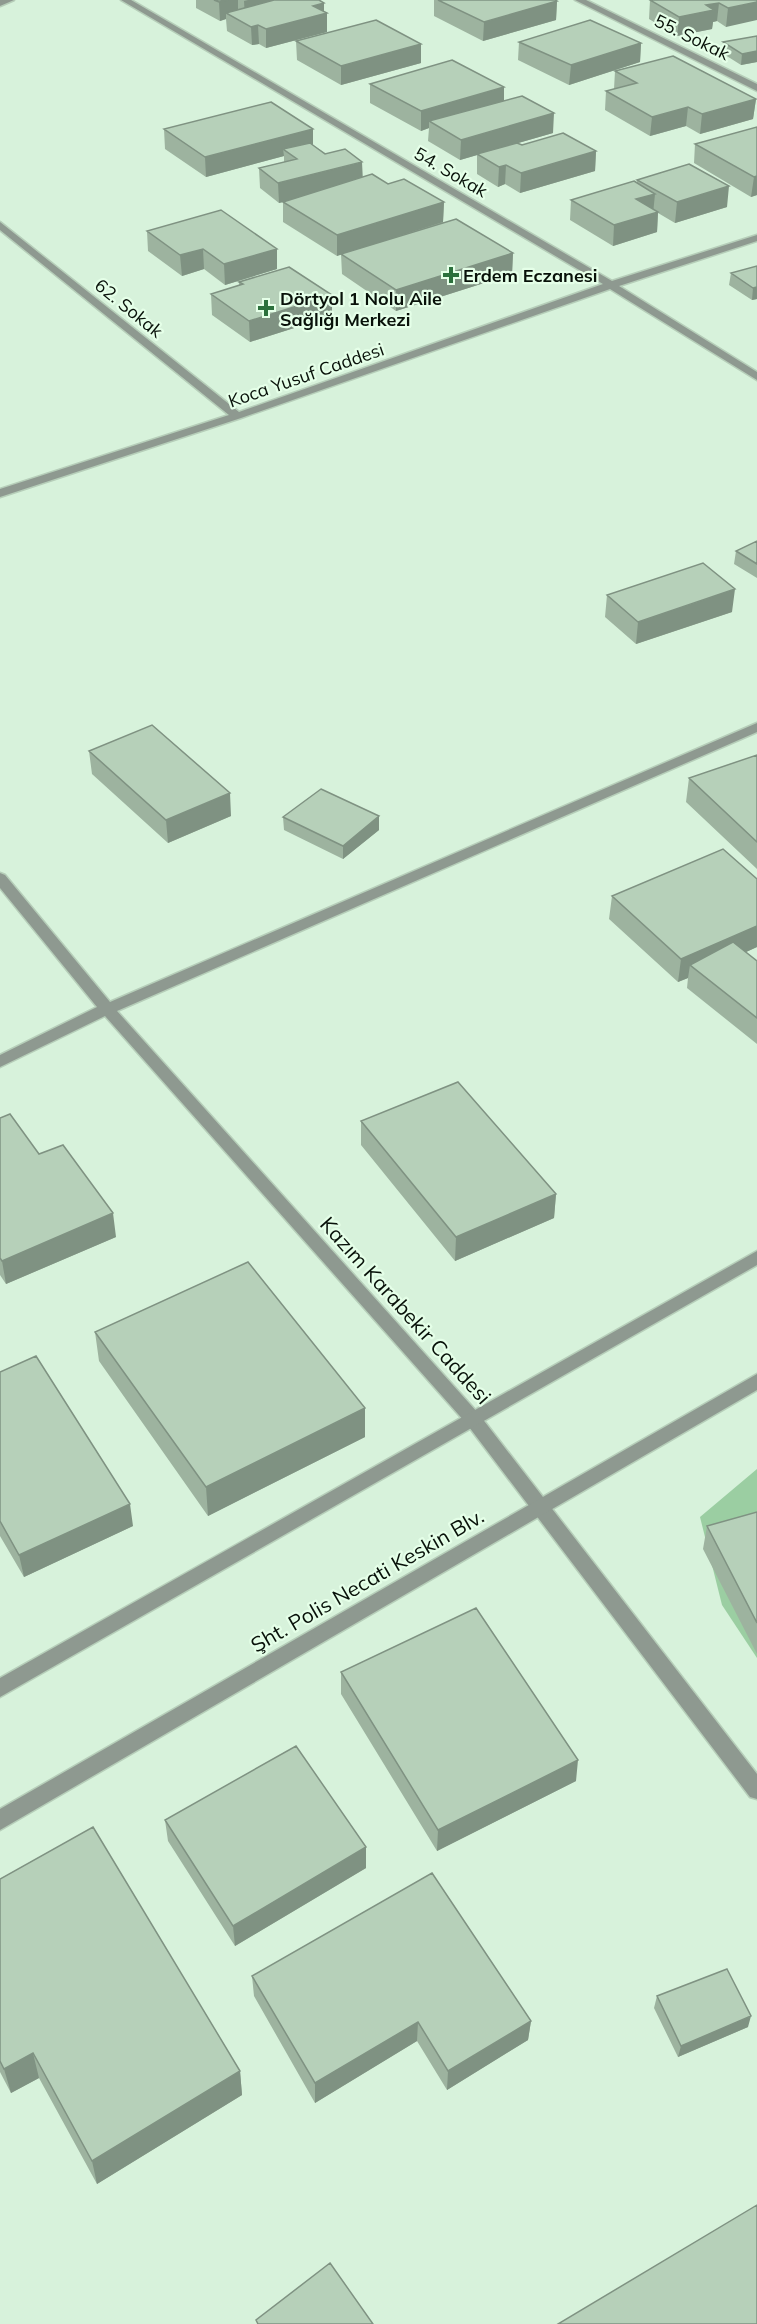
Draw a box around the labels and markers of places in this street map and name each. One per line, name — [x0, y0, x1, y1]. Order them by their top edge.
place label: Erdem Eczanesi — [463, 264, 597, 287]
marker: Erdem Eczanesi — [444, 268, 458, 282]
place label: Dörtyol 1 Nolu Aile Sağlığı Merkezi — [280, 287, 442, 331]
marker: Dörtyol 1 Nolu Aile Sağlığı Merkezi — [257, 299, 275, 317]

